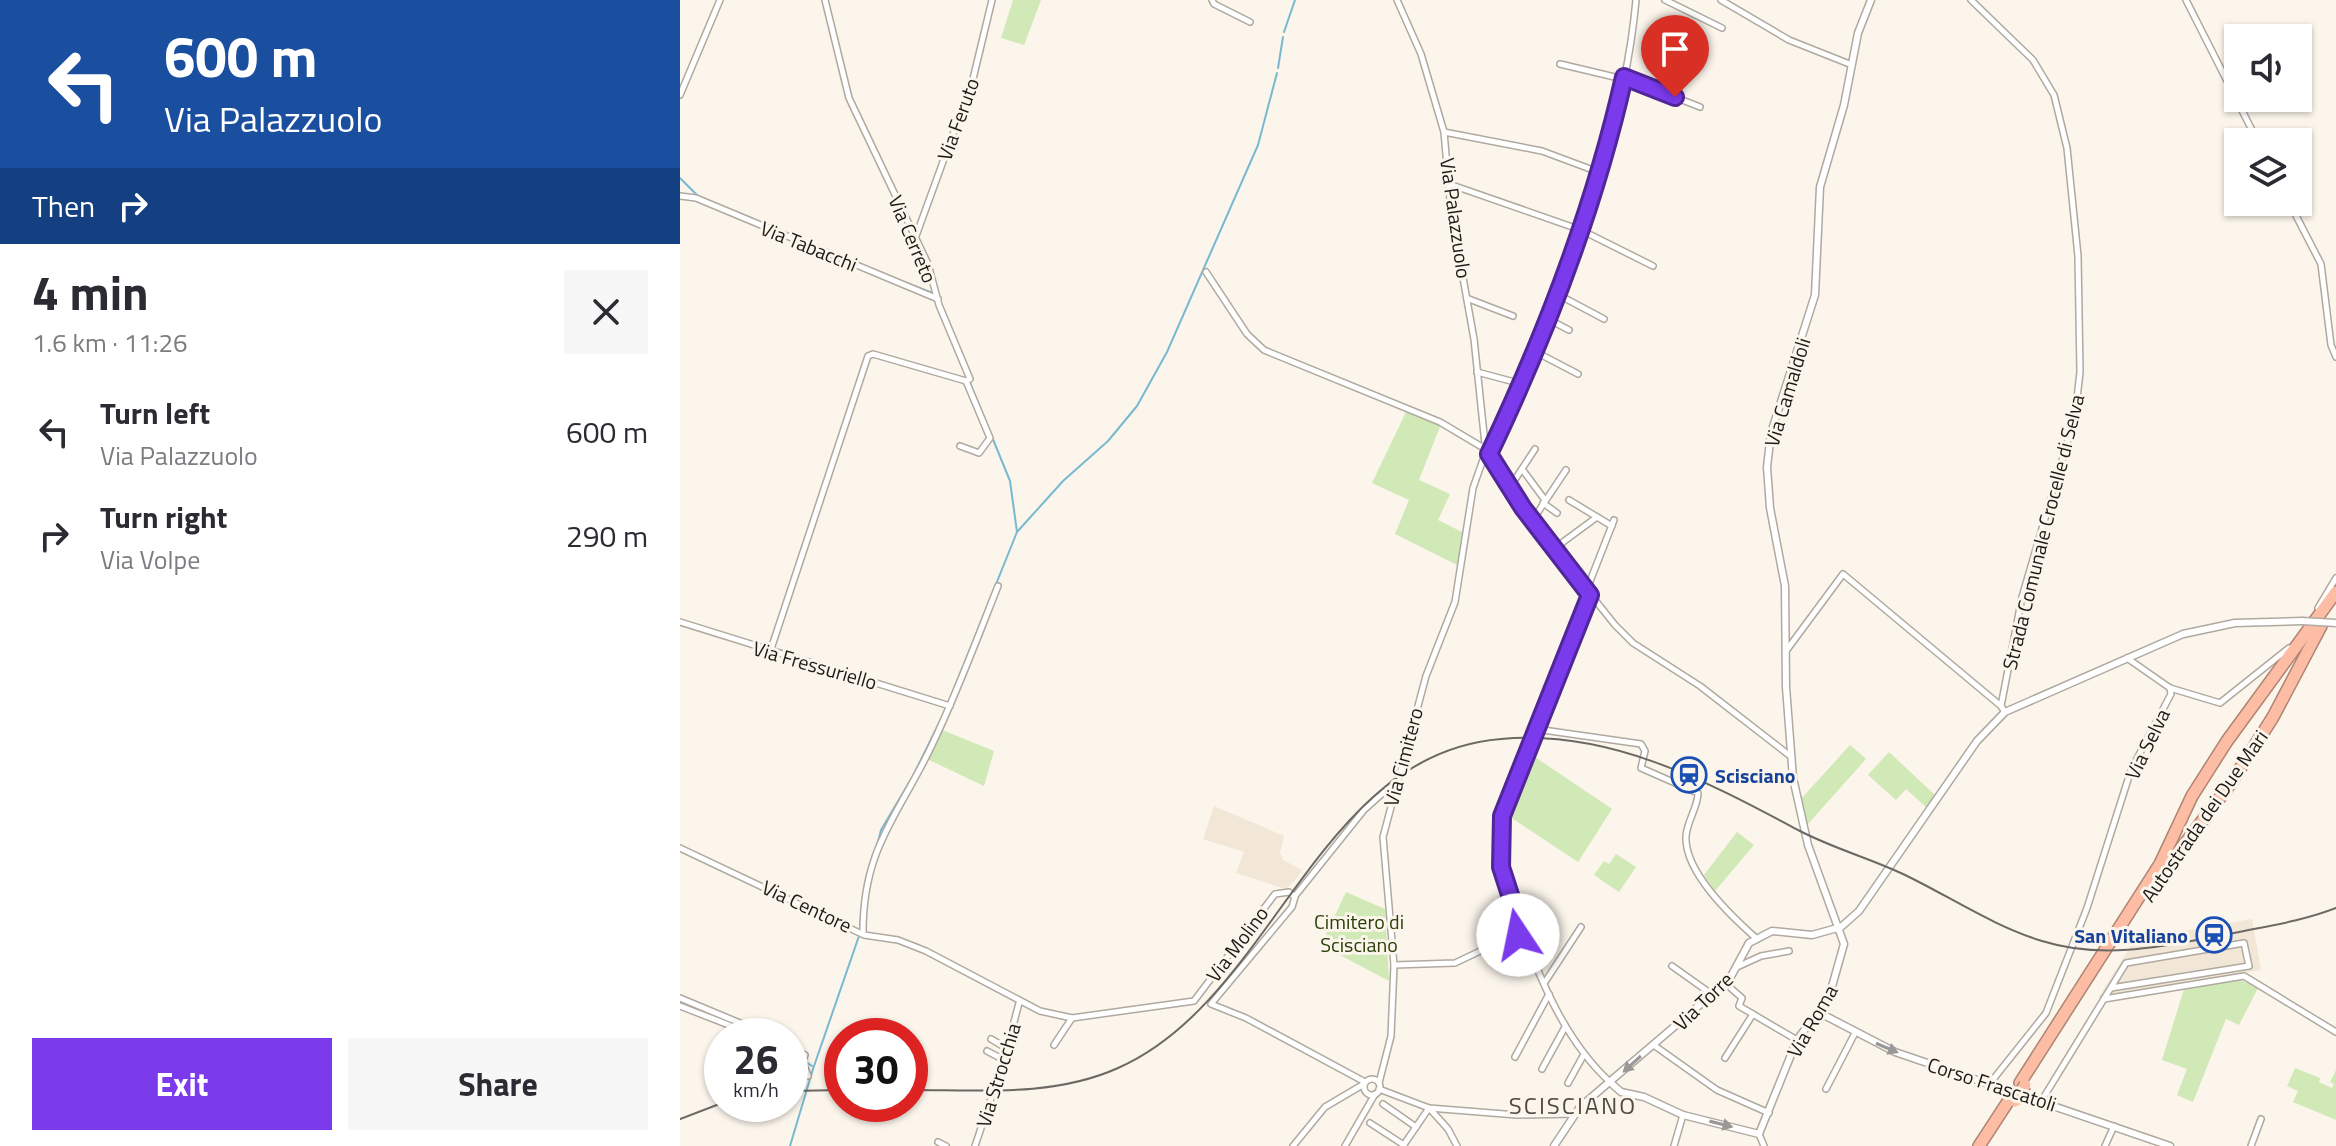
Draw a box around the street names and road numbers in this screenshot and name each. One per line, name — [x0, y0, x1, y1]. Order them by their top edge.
street label: Via Feruto — [929, 73, 987, 165]
street label: Via Palazzuolo — [1432, 156, 1480, 280]
street label: Via Cerreto — [881, 190, 945, 288]
street label: Via Tabacchi — [756, 212, 862, 280]
street label: Via Camaldoli — [1756, 334, 1818, 450]
street label: Strada Comunale Crocelle di Selva — [1994, 391, 2092, 673]
street label: Via Fressuriello — [749, 632, 881, 698]
street label: Via Selva — [2117, 703, 2177, 785]
street label: Via Cimitero — [1375, 704, 1431, 810]
street label: Autostrada dei Due Mari — [2133, 724, 2275, 908]
street label: Via Centore — [757, 872, 857, 940]
street label: Via Molino — [1198, 900, 1276, 988]
street label: Via Torre — [1666, 964, 1740, 1038]
street label: Via Roma — [1779, 979, 1845, 1063]
street label: Via Strocchia — [967, 1019, 1029, 1131]
street label: Corso Frascatoli — [1923, 1049, 2061, 1119]

